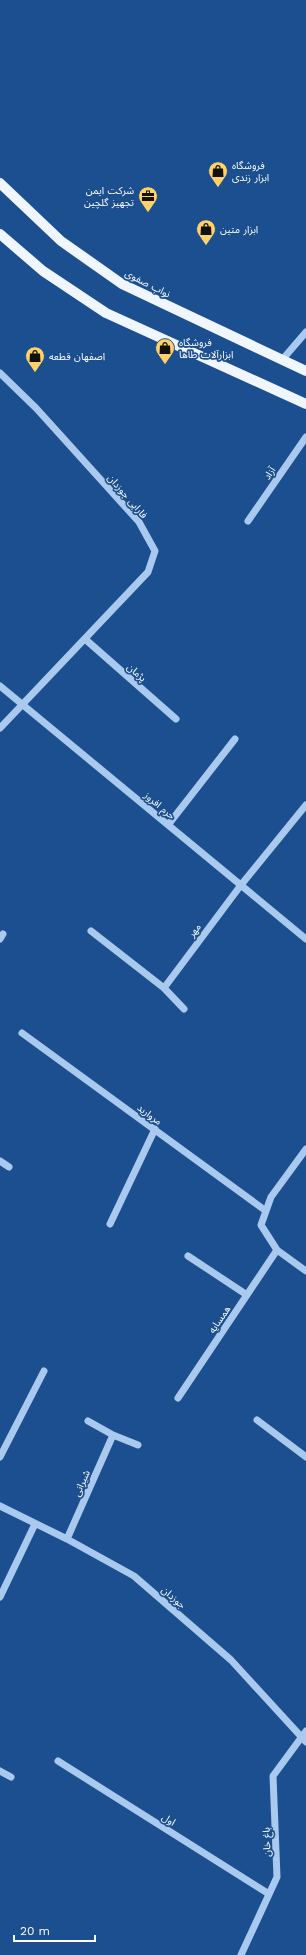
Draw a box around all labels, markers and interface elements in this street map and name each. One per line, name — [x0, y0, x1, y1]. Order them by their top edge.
shop icon: فروشگاه ابزار زندی — [207, 160, 229, 188]
place label: فروشگاه ابزار زندی — [232, 160, 269, 184]
place label: شرکت ایمن تجهیز گلچین — [84, 185, 134, 209]
office icon: شرکت ایمن تجهیز گلچین — [137, 185, 159, 213]
shop icon: ابزار متین — [195, 218, 217, 246]
place label: ابزار متین — [220, 224, 258, 236]
street label: نواب صفوی — [123, 267, 173, 301]
shop icon: فروشگاه ابزارآلات طاها — [154, 337, 176, 365]
place label: فروشگاه ابزارآلات طاها — [179, 337, 233, 361]
shop icon: اصفهان قطعه — [24, 345, 46, 373]
place label: اصفهان قطعه — [49, 351, 105, 362]
street label: آزاد — [261, 464, 279, 482]
street label: فارابی جوزدان — [105, 472, 150, 522]
street label: پژمان — [124, 661, 148, 684]
street label: حرم افروز — [139, 789, 177, 824]
street label: مهر — [185, 921, 204, 941]
street label: مروارید — [135, 1102, 164, 1128]
street label: همسایه — [206, 1303, 233, 1335]
street label: شیرانی — [71, 1468, 93, 1499]
street label: جوزدان — [159, 1584, 188, 1612]
street label: اول — [159, 1811, 178, 1829]
street label: باغ خان — [260, 1827, 275, 1857]
scale bar — [14, 1917, 95, 1943]
text: 20 m — [20, 1924, 50, 1938]

